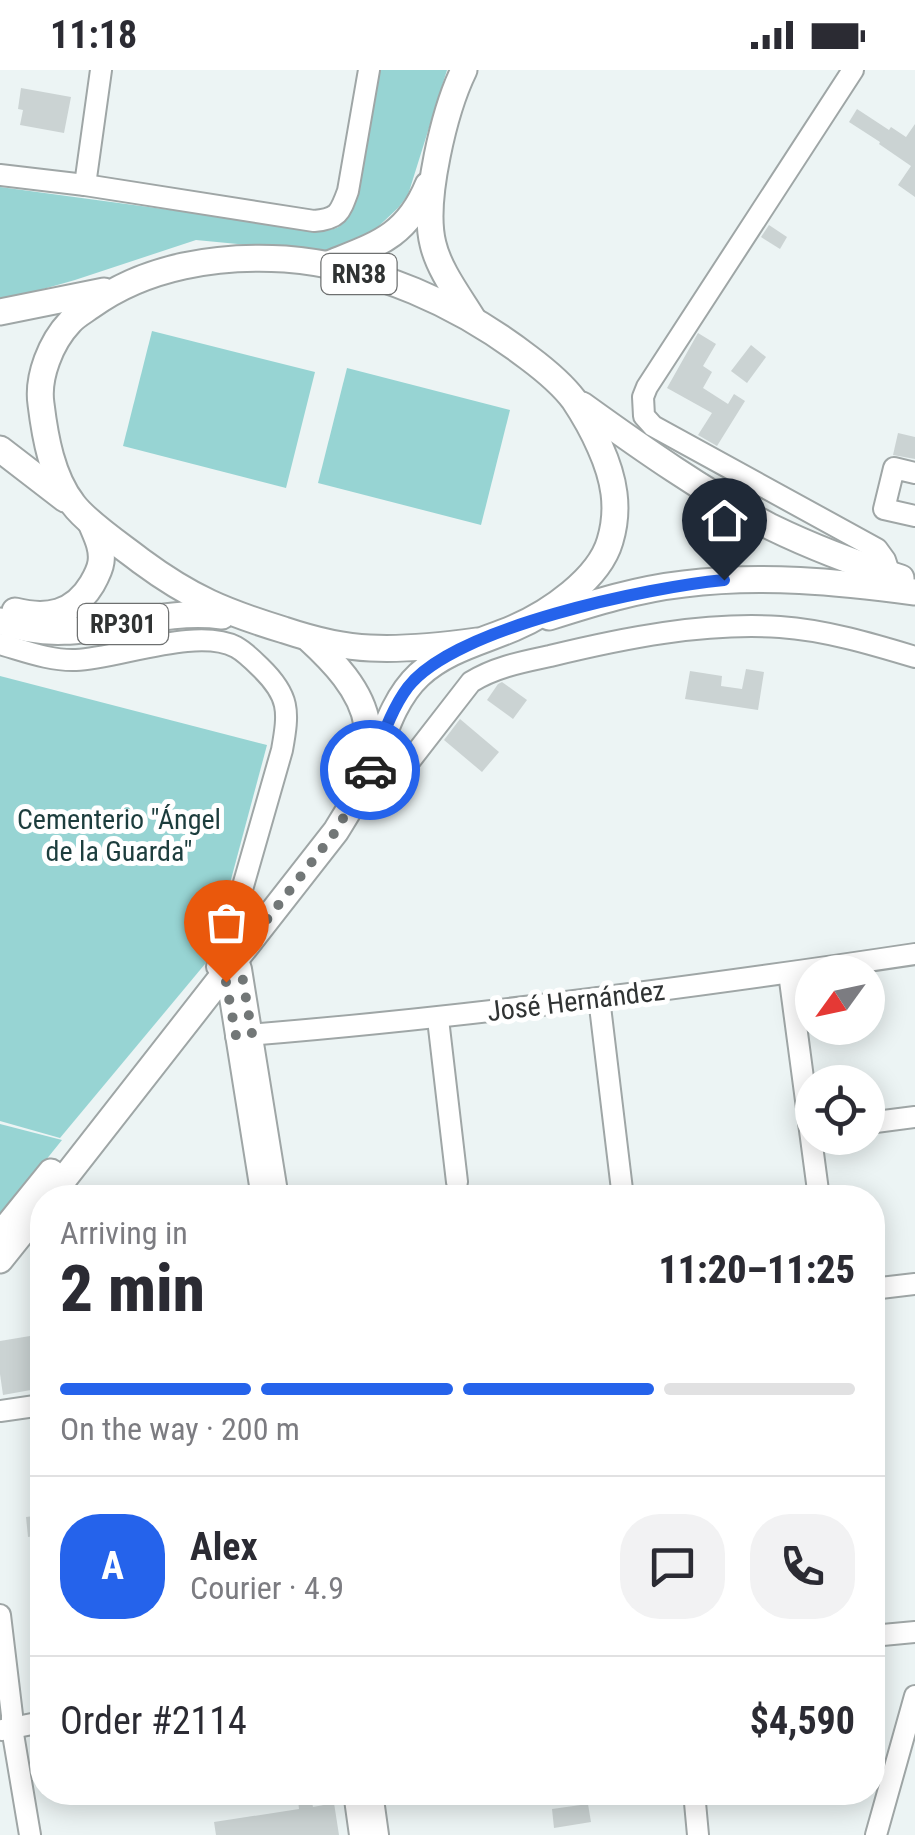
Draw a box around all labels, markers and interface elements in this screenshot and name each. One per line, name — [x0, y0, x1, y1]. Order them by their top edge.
text: 11:18 — [50, 13, 137, 57]
road number: RN38 — [322, 254, 396, 294]
pin — [682, 478, 767, 581]
icon: home — [697, 493, 752, 548]
road number: RP301 — [78, 604, 168, 644]
courier — [320, 720, 420, 820]
icon: car — [343, 743, 398, 798]
park label: Cementerio "Ángel de la Guarda" — [17, 803, 221, 868]
pin — [184, 880, 269, 983]
icon: bag — [199, 895, 254, 950]
north arrow — [795, 955, 885, 1045]
map controls — [795, 955, 885, 1155]
street label: José Hernández — [485, 974, 667, 1028]
button: locate — [795, 1065, 885, 1155]
text: Arriving in — [60, 1214, 188, 1252]
text: 11:20–11:25 — [658, 1248, 855, 1292]
text: 2 min — [60, 1251, 205, 1327]
text: On the way · 200 m — [60, 1410, 300, 1448]
button: chat — [620, 1514, 725, 1619]
button: phone — [750, 1514, 855, 1619]
text: Alex — [190, 1525, 258, 1569]
text: A — [101, 1544, 124, 1588]
text: Courier · 4.9 — [190, 1569, 344, 1607]
text: Order #2114 — [60, 1699, 247, 1743]
text: $4,590 — [750, 1699, 855, 1743]

